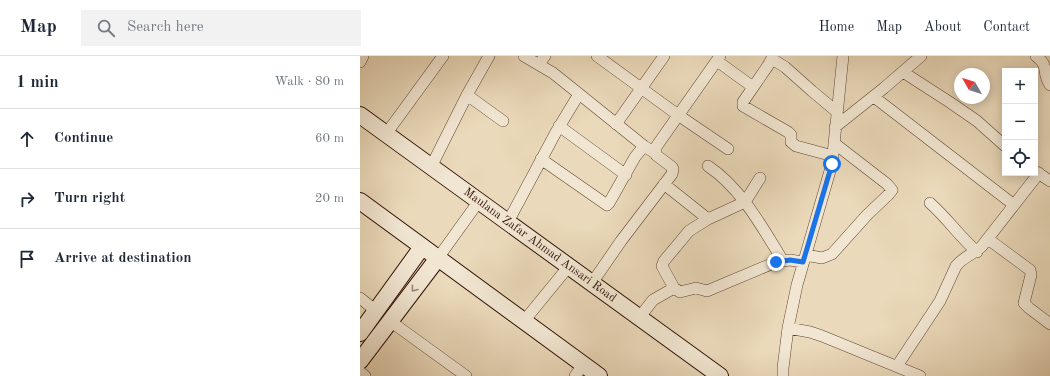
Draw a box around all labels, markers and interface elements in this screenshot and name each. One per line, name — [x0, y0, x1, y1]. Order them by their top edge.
search box — [81, 10, 361, 46]
icon: search — [95, 17, 117, 39]
text: Map — [20, 18, 57, 37]
text: Search here — [127, 20, 204, 35]
text: Home — [819, 20, 854, 34]
text: Map — [876, 20, 902, 34]
text: About — [924, 20, 961, 34]
text: Contact — [983, 20, 1030, 34]
north arrow — [954, 68, 990, 104]
map controls — [1002, 68, 1038, 176]
button: + — [1002, 68, 1038, 104]
text: 1 min — [16, 74, 59, 91]
text: Walk · 80 m — [275, 75, 344, 88]
button: − — [1002, 104, 1038, 140]
icon: ahead — [16, 128, 38, 150]
text: Continue — [54, 131, 113, 146]
text: 60 m — [315, 132, 344, 145]
button: locate — [1002, 140, 1038, 176]
route start — [823, 155, 841, 173]
street label: Maulana Zafar Ahmad Ansari Road — [461, 186, 618, 305]
icon: right — [16, 188, 38, 210]
text: Turn right — [54, 191, 125, 206]
text: 20 m — [315, 192, 344, 205]
icon: arrive — [16, 248, 38, 270]
text: Arrive at destination — [54, 251, 192, 266]
route end — [767, 253, 785, 271]
one-way arrow — [412, 284, 419, 291]

